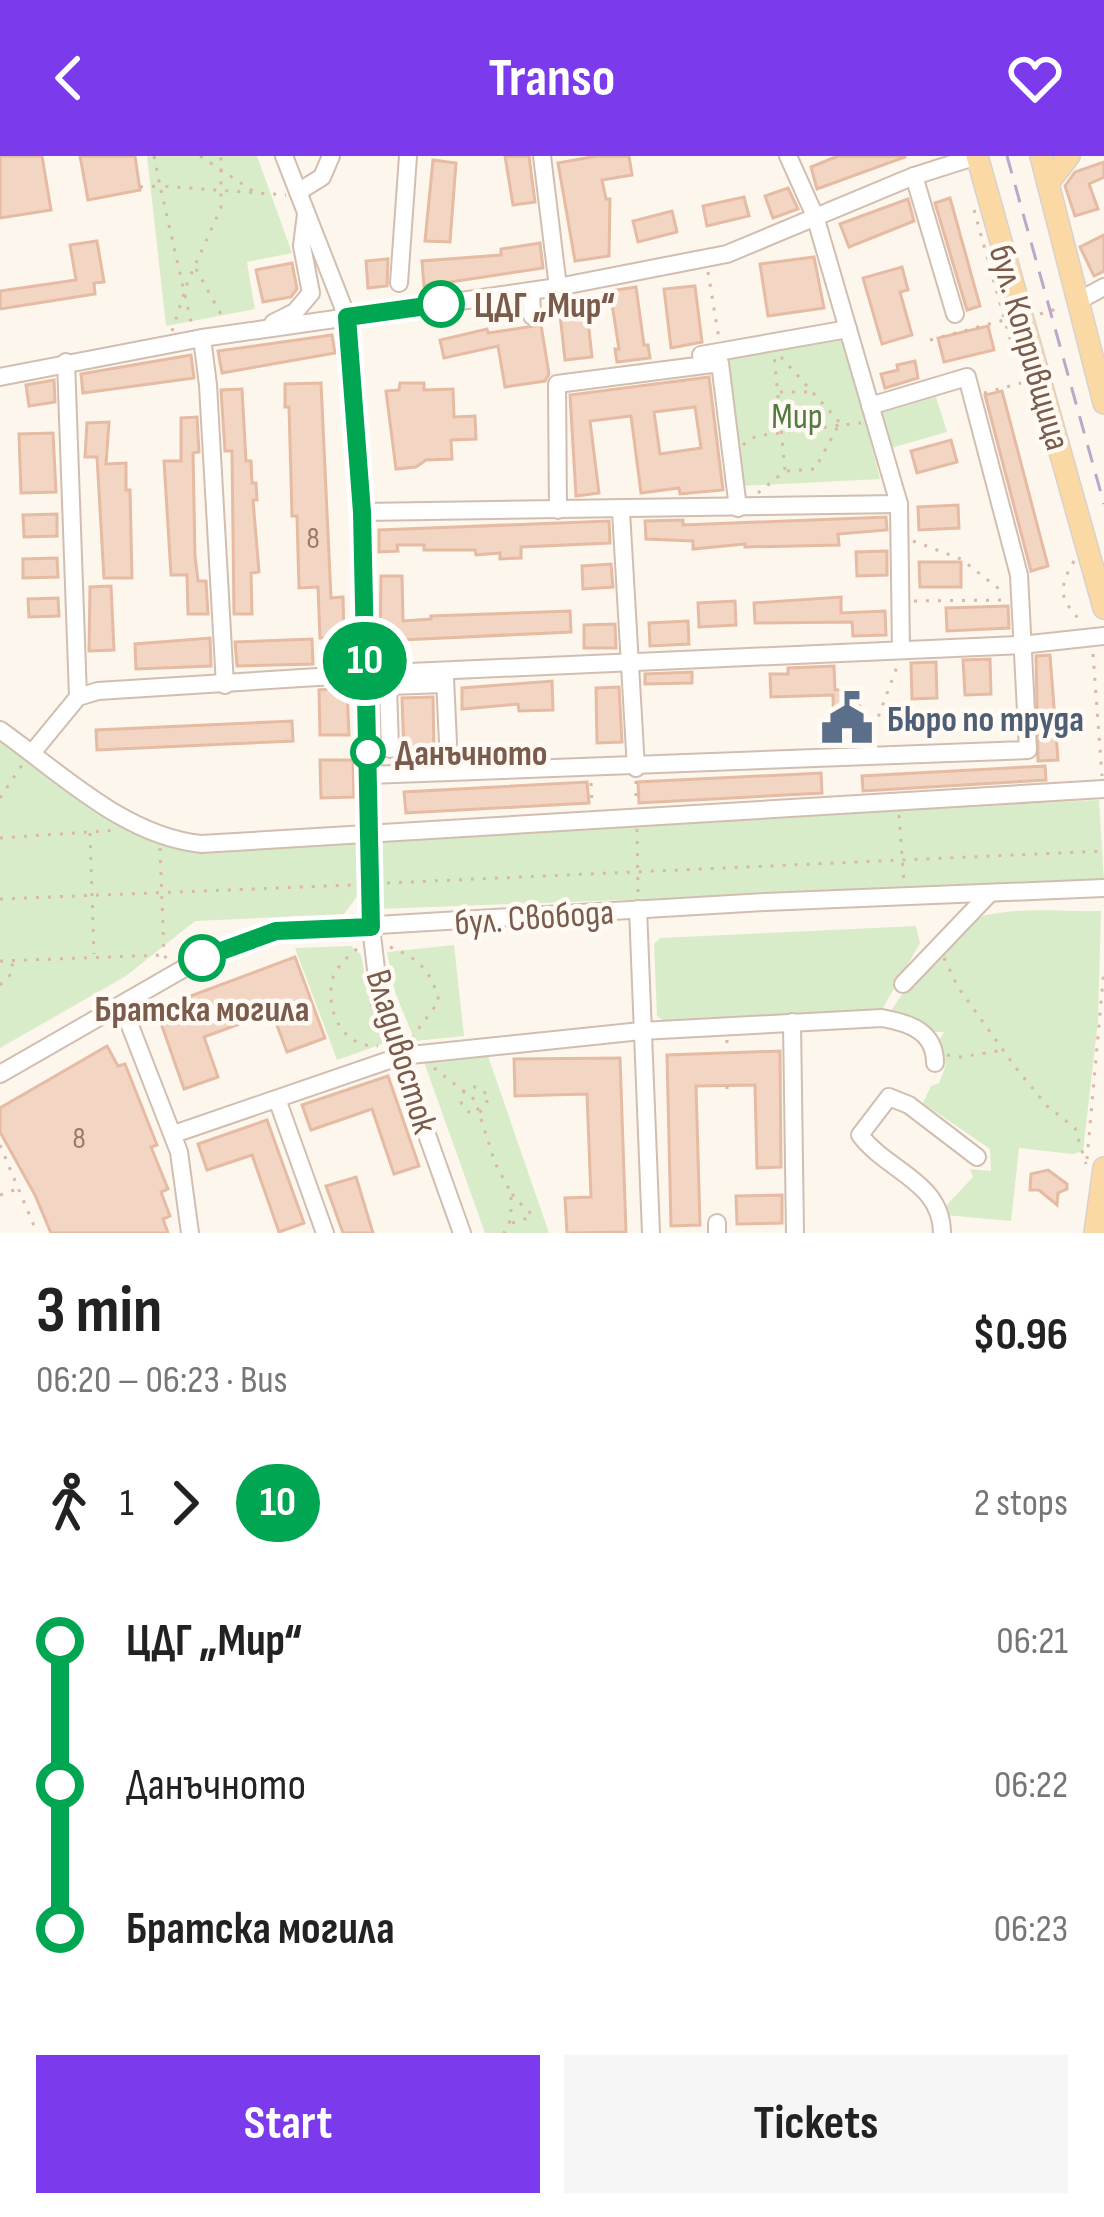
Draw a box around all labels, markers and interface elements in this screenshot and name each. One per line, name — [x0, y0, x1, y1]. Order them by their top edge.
icon: back — [36, 45, 102, 111]
icon: heart — [1002, 45, 1068, 111]
text: Transo — [489, 46, 615, 111]
street label: бул. Копривщица — [979, 240, 1078, 455]
marker: ЦДГ „Мир“ — [419, 282, 463, 326]
place label: ЦДГ „Мир“ — [474, 285, 615, 328]
park label: Мир — [771, 396, 823, 439]
house number: 8 — [306, 521, 320, 557]
line badge: 10 — [311, 622, 419, 700]
text: 10 — [347, 635, 383, 686]
public building icon: Бюро по труда — [818, 689, 876, 747]
place label: Бюро по труда — [887, 699, 1084, 742]
place label: Данъчното — [395, 733, 548, 776]
marker: Данъчното — [352, 736, 384, 768]
street label: бул. Свобода — [453, 891, 615, 946]
marker: Братска могила — [180, 936, 224, 980]
street label: Владивосток — [355, 965, 446, 1139]
place label: Братска могила — [95, 989, 309, 1032]
house number: 8 — [72, 1121, 86, 1157]
text: 3 min — [36, 1272, 162, 1351]
text: $0.96 — [972, 1308, 1068, 1363]
text: 06:20 – 06:23 · Bus — [36, 1357, 288, 1404]
icon: walk — [36, 1470, 102, 1536]
icon: forward — [152, 1470, 218, 1536]
text: 10 — [260, 1477, 296, 1528]
text: 1 — [120, 1480, 134, 1527]
text: 2 stops — [974, 1480, 1068, 1527]
text: ЦДГ „Мир“ — [126, 1614, 302, 1669]
text: 06:21 — [996, 1618, 1068, 1665]
text: Данъчното — [126, 1758, 306, 1813]
text: 06:22 — [994, 1762, 1068, 1809]
text: Братска могила — [126, 1902, 395, 1957]
text: 06:23 — [994, 1906, 1068, 1953]
button: Start — [36, 2055, 540, 2193]
button: Tickets — [564, 2055, 1068, 2193]

